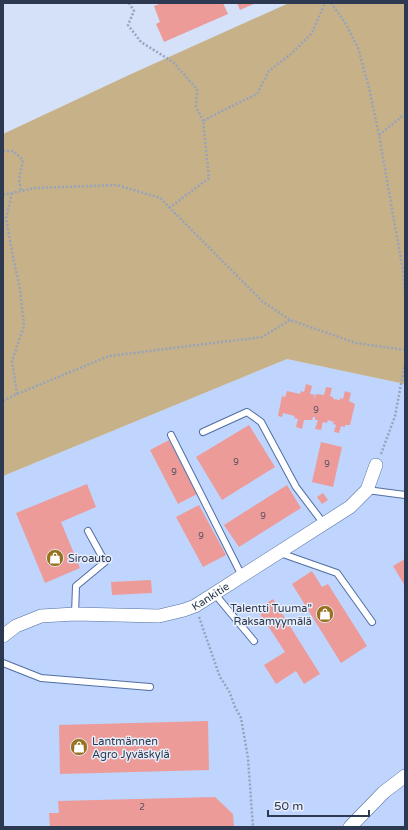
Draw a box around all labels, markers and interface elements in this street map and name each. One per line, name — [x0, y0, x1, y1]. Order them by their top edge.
house number: 9 — [313, 405, 319, 416]
house number: 9 — [233, 457, 239, 468]
house number: 9 — [324, 459, 330, 470]
house number: 9 — [171, 467, 177, 478]
house number: 9 — [260, 511, 266, 522]
house number: 9 — [198, 531, 204, 542]
shop icon: Siroauto — [45, 548, 65, 568]
place label: Siroauto — [68, 552, 112, 565]
street label: Kankitie — [189, 580, 232, 613]
place label: Talentti Tuuma" Raksamyymälä — [230, 602, 312, 628]
shop icon: Talentti Tuuma" Raksamyymälä — [315, 604, 335, 624]
place label: Lantmännen Agro Jyväskylä — [92, 735, 170, 761]
shop icon: Lantmännen Agro Jyväskylä — [69, 737, 89, 757]
scale bar — [268, 792, 369, 818]
text: 50 m — [274, 799, 303, 813]
house number: 2 — [139, 802, 145, 813]

